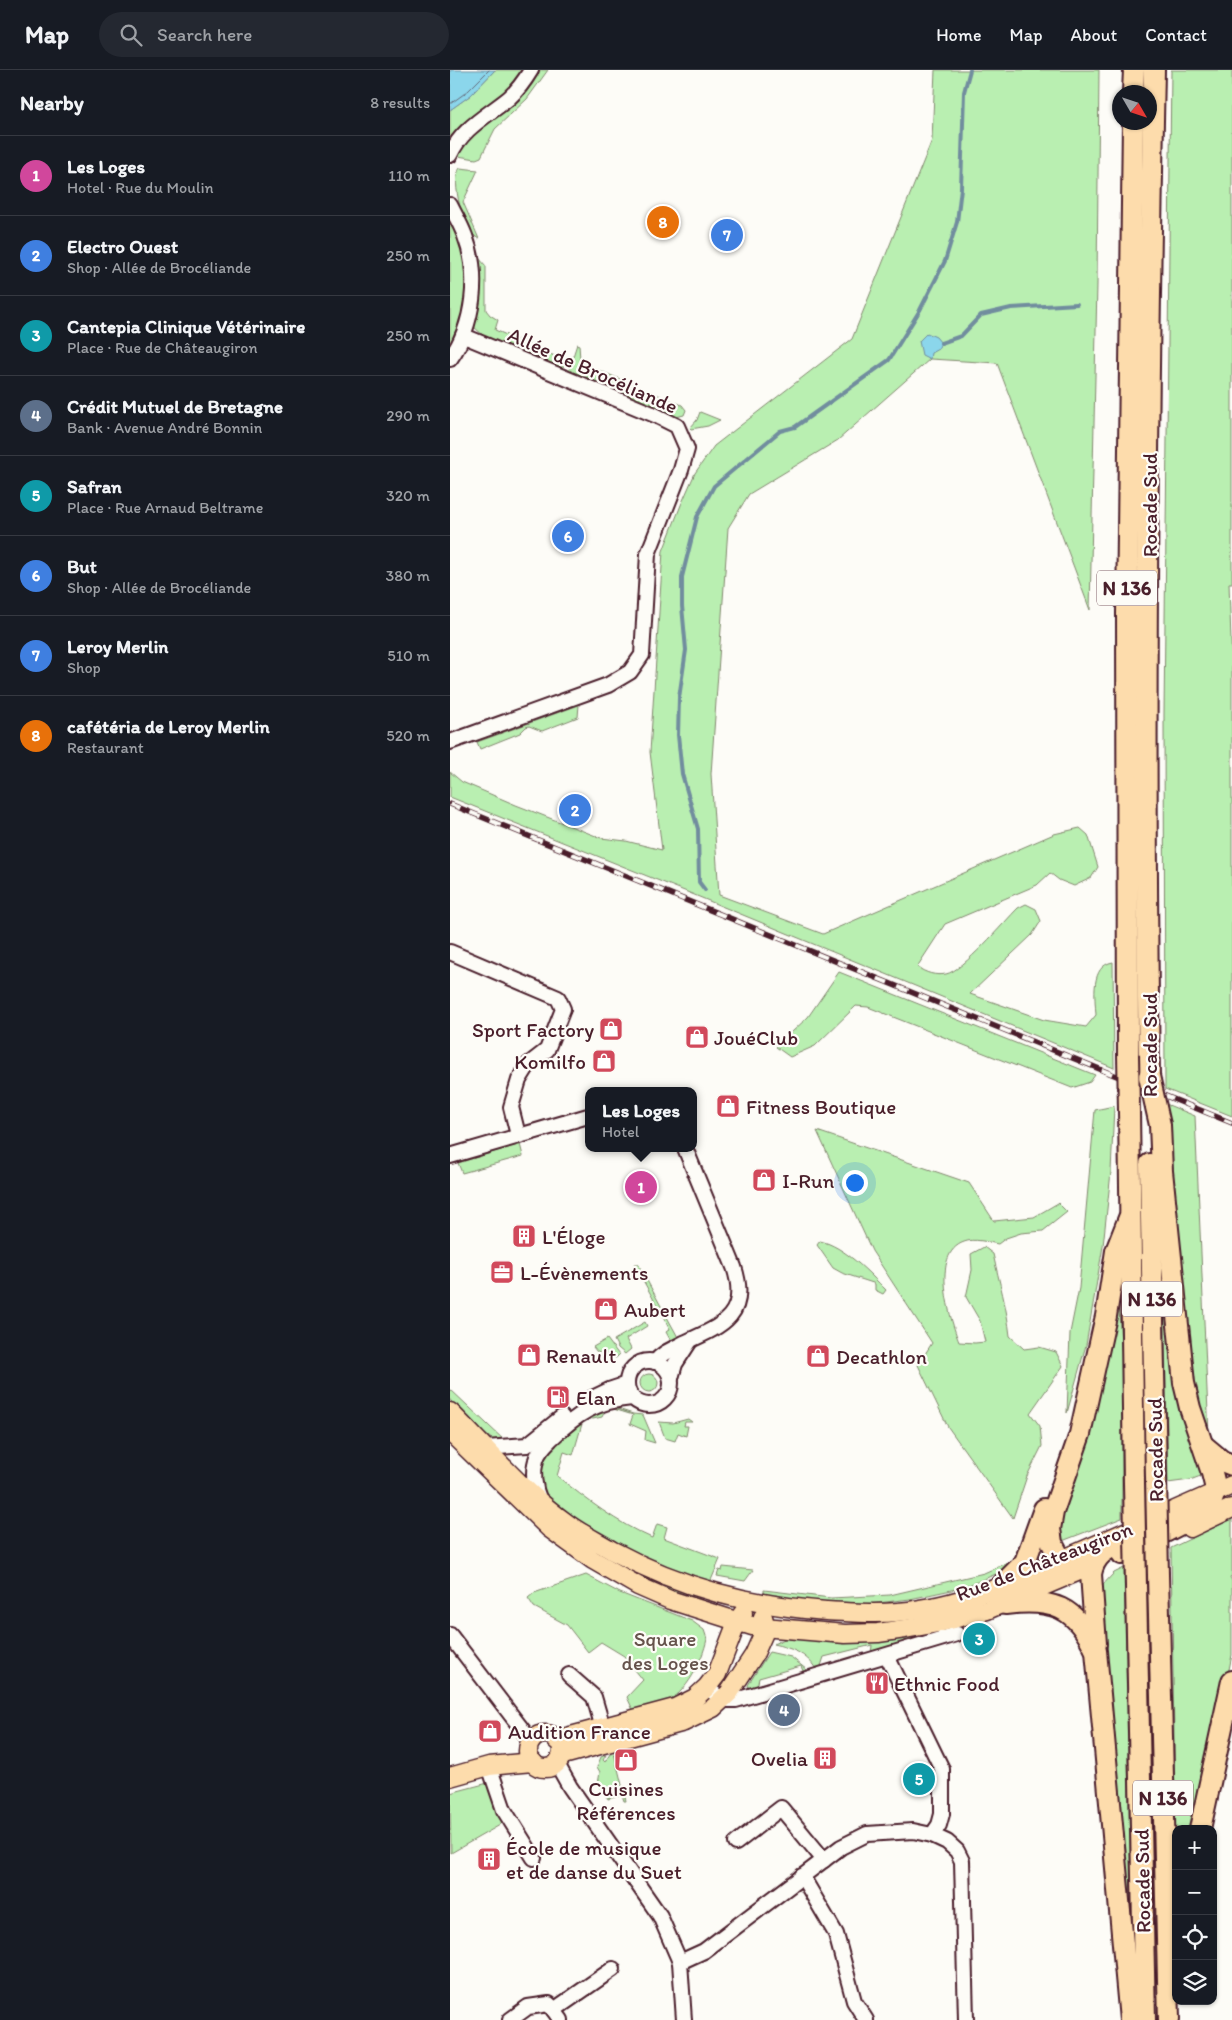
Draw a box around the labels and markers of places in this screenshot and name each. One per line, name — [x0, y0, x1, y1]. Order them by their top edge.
pin: 8 — [647, 203, 679, 241]
pin: 7 — [711, 216, 743, 254]
pin: 6 — [552, 517, 584, 555]
pin: 2 — [559, 791, 591, 829]
shop icon: Sport Factory — [598, 1016, 624, 1042]
place label: Sport Factory — [472, 1017, 594, 1042]
shop icon: JouéClub — [684, 1024, 710, 1050]
place label: JouéClub — [714, 1025, 798, 1050]
shop icon: Komilfo — [591, 1048, 617, 1074]
place label: Komilfo — [514, 1049, 586, 1074]
shop icon: Fitness Boutique — [715, 1093, 741, 1119]
place label: Fitness Boutique — [746, 1094, 896, 1119]
shop icon: I-Run — [751, 1167, 777, 1193]
pin: 1 — [625, 1168, 657, 1206]
place label: I-Run — [782, 1168, 835, 1193]
building icon: L'Éloge — [511, 1223, 537, 1249]
place label: L'Éloge — [542, 1224, 605, 1249]
office icon: L-Évènements — [489, 1259, 515, 1285]
place label: L-Évènements — [520, 1260, 648, 1285]
shop icon: Aubert — [593, 1296, 619, 1322]
place label: Aubert — [624, 1297, 686, 1322]
shop icon: Renault — [516, 1342, 542, 1368]
place label: Renault — [546, 1343, 616, 1368]
shop icon: Decathlon — [805, 1343, 831, 1369]
place label: Decathlon — [836, 1344, 927, 1369]
fuel station icon: Elan — [545, 1384, 571, 1410]
place label: Elan — [576, 1385, 616, 1410]
pin: 3 — [963, 1620, 995, 1658]
restaurant icon: Ethnic Food — [864, 1670, 890, 1696]
place label: Ethnic Food — [894, 1671, 999, 1696]
pin: 4 — [768, 1691, 800, 1729]
shop icon: Audition France — [477, 1718, 503, 1744]
place label: Audition France — [508, 1719, 651, 1744]
building icon: Ovelia — [812, 1745, 838, 1771]
place label: Ovelia — [751, 1746, 808, 1771]
shop icon: Cuisines Références — [613, 1747, 639, 1773]
pin: 5 — [903, 1760, 935, 1798]
place label: Cuisines Références — [576, 1776, 676, 1825]
place label: École de musique et de danse du Suet — [506, 1835, 682, 1884]
building icon: École de musique et de danse du Suet — [476, 1846, 502, 1872]

